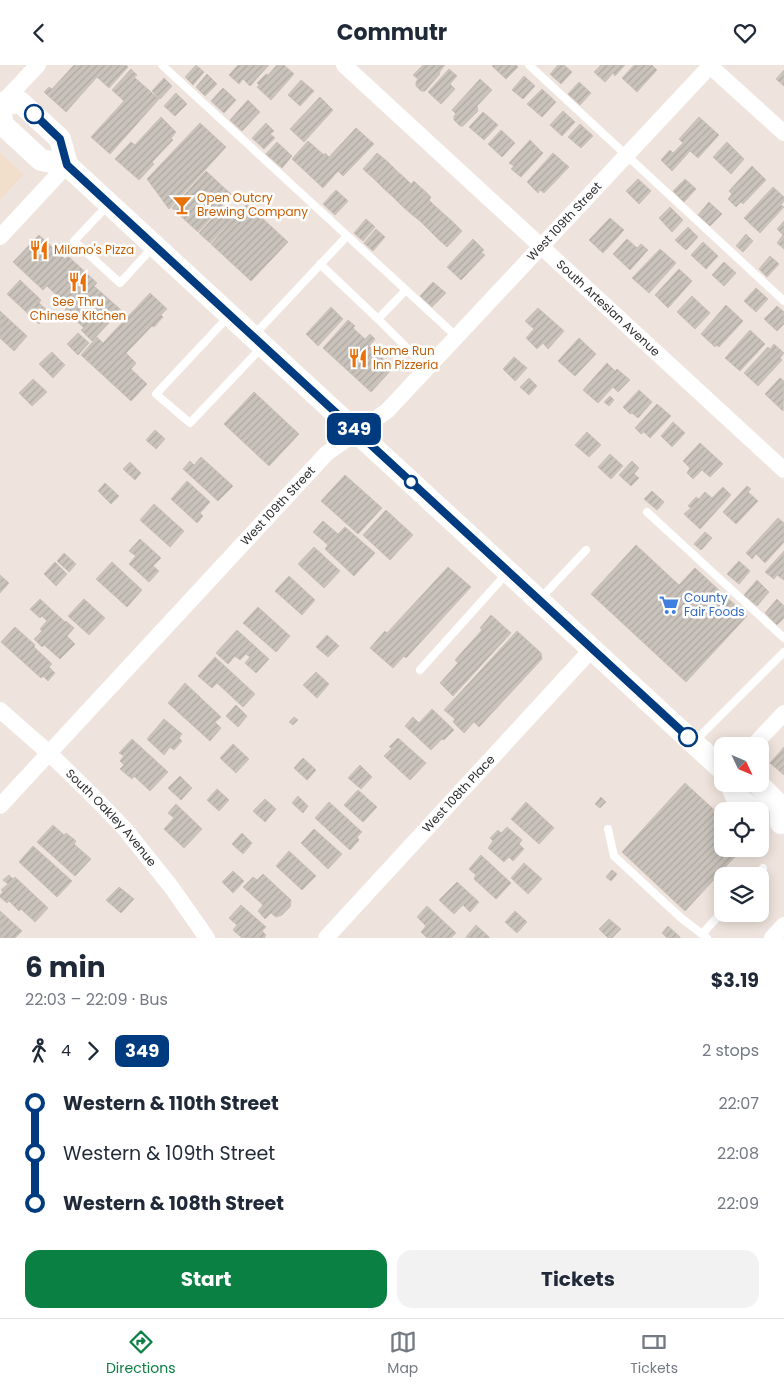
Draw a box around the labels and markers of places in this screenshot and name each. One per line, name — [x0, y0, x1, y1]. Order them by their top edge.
unlabelled marker — [24, 104, 44, 124]
place label: Open Outcry Brewing Company — [197, 189, 308, 220]
bar icon: Open Outcry Brewing Company — [171, 194, 193, 216]
restaurant icon: Milano's Pizza — [28, 239, 50, 261]
place label: Milano's Pizza — [54, 241, 134, 258]
restaurant icon: See Thru Chinese Kitchen — [67, 271, 89, 293]
place label: See Thru Chinese Kitchen — [30, 293, 126, 324]
place label: Home Run Inn Pizzeria — [373, 342, 438, 373]
restaurant icon: Home Run Inn Pizzeria — [347, 347, 369, 369]
unlabelled marker — [404, 475, 418, 489]
place label: County Fair Foods — [684, 589, 745, 620]
supermarket icon: County Fair Foods — [658, 594, 680, 616]
unlabelled marker — [678, 727, 698, 747]

